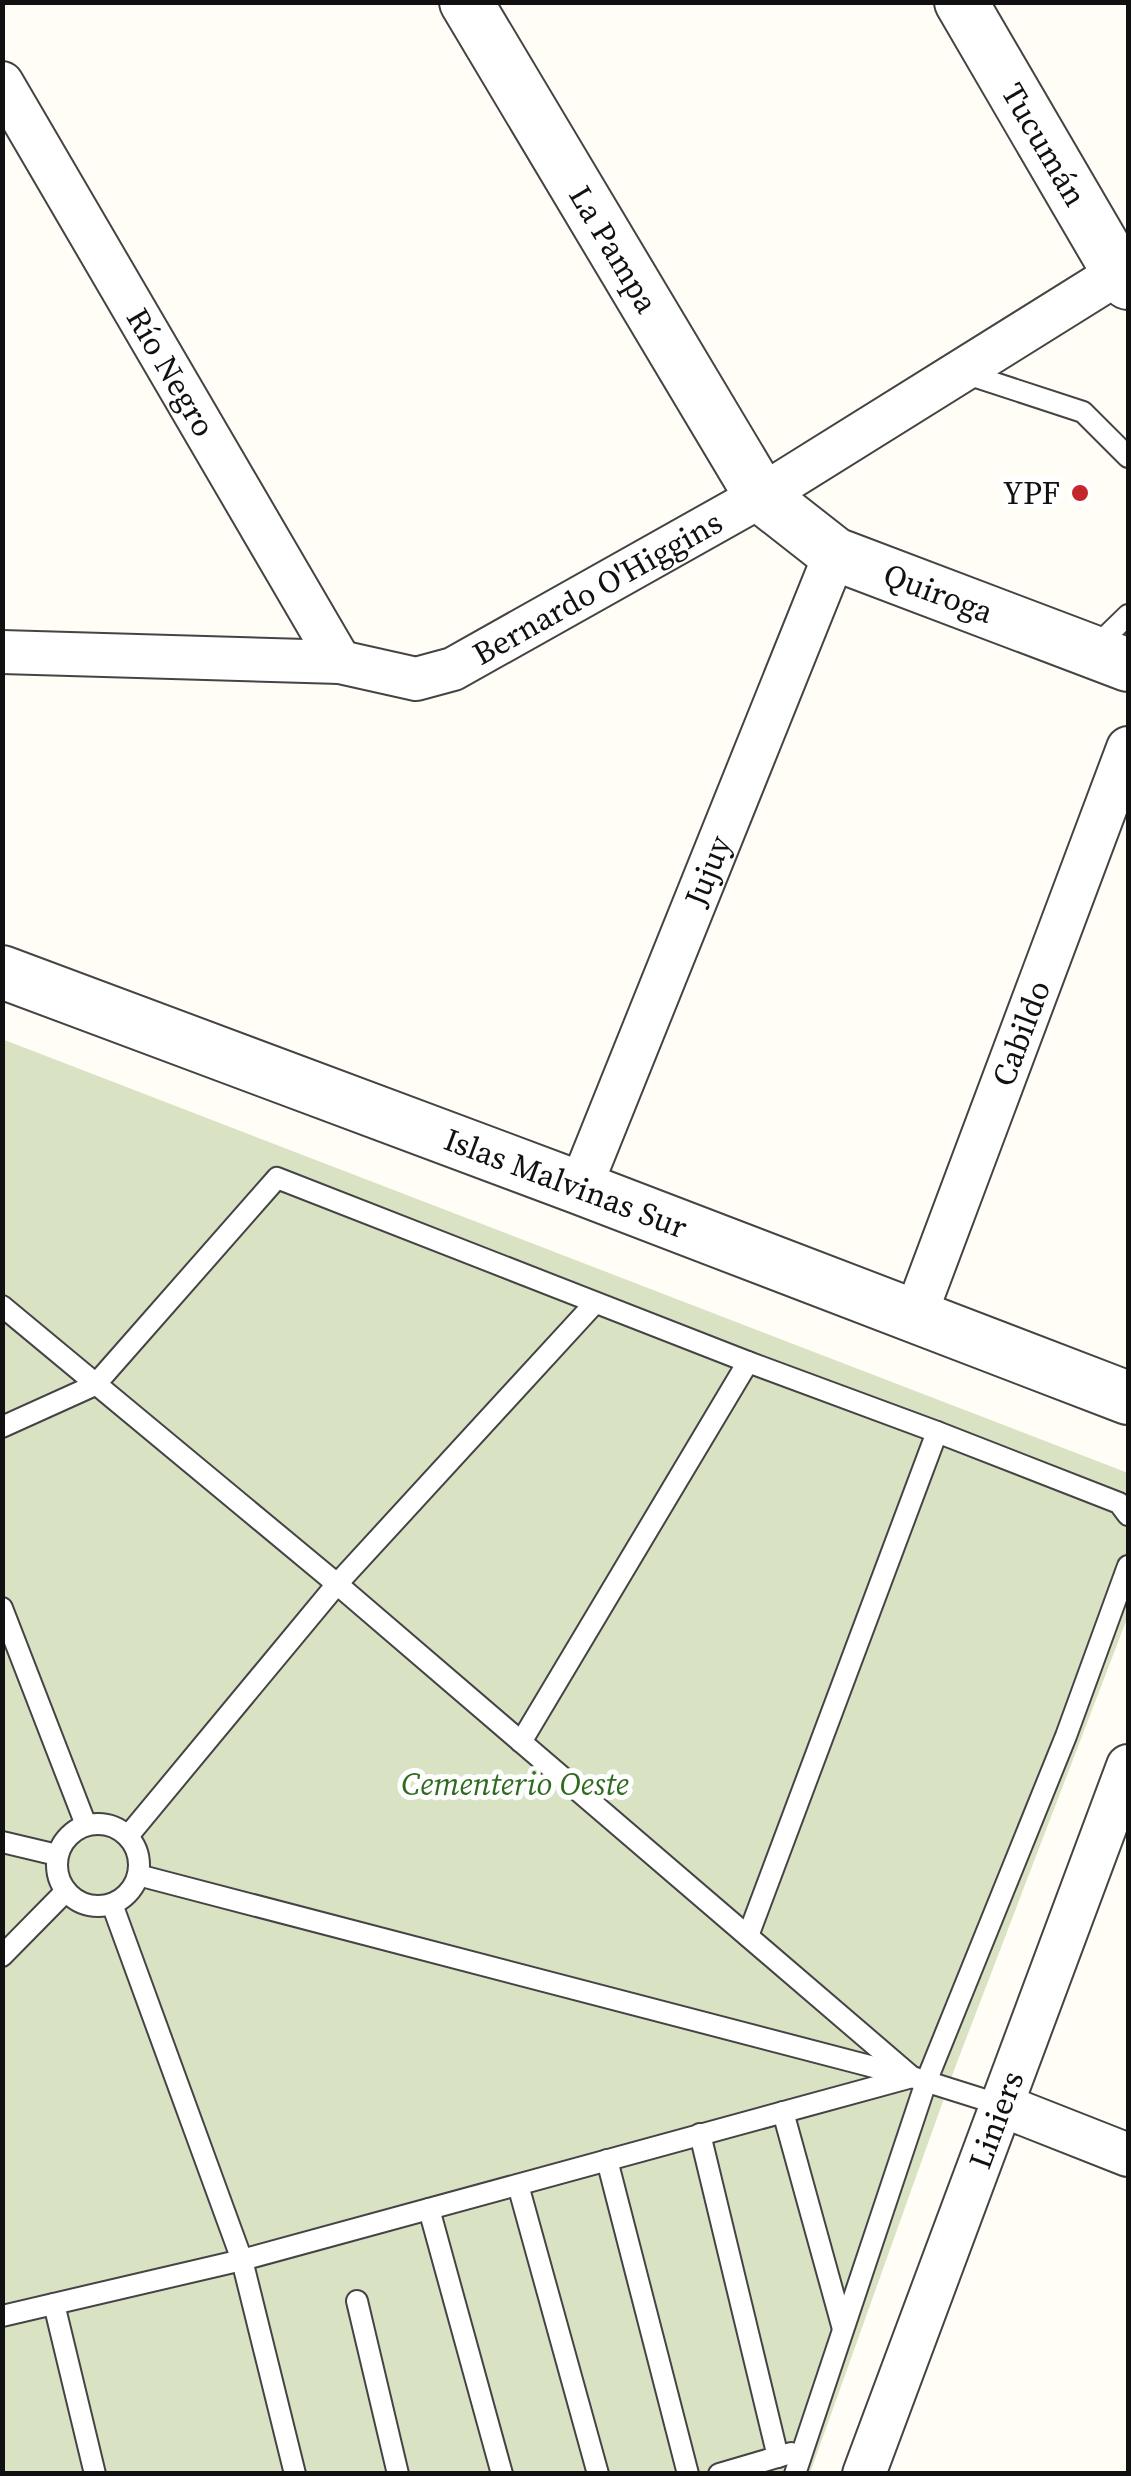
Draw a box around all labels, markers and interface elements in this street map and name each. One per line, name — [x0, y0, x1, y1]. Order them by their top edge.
street label: Tucumán — [991, 75, 1097, 214]
street label: La Pampa — [559, 177, 669, 322]
street label: Río Negro — [116, 300, 226, 445]
place label: YPF — [1003, 471, 1060, 515]
marker: YPF — [1069, 482, 1091, 504]
street label: Bernardo O'Higgins — [465, 500, 730, 676]
street label: Quiroga — [877, 552, 1000, 634]
street label: Jujuy — [673, 828, 742, 914]
street label: Cabildo — [981, 974, 1061, 1092]
street label: Islas Malvinas Sur — [438, 1117, 694, 1249]
park label: Cementerio Oeste — [401, 1762, 629, 1806]
street label: Liniers — [958, 2065, 1034, 2175]

